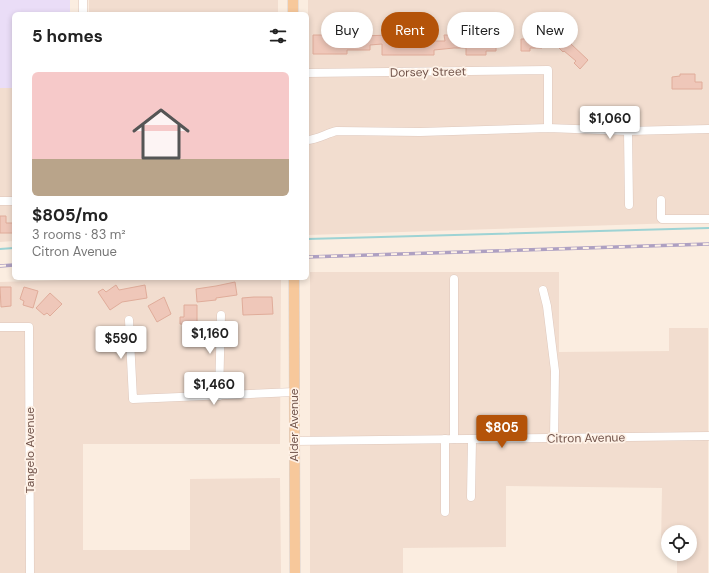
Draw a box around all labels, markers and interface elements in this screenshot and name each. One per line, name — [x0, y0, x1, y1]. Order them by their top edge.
chip: Buy — [321, 12, 373, 48]
chip: Rent — [381, 12, 439, 48]
chip: Filters — [447, 12, 514, 48]
chip: New — [522, 12, 578, 48]
text: 5 homes — [32, 25, 103, 47]
icon: filters — [267, 25, 289, 47]
street label: Dorsey Street — [390, 63, 467, 81]
icon: home — [125, 98, 197, 170]
pin: $1,060 — [577, 106, 643, 140]
text: $1,060 — [589, 110, 631, 127]
text: $805/mo — [32, 204, 108, 226]
text: 3 rooms · 83 m² — [32, 226, 126, 243]
text: Citron Avenue — [32, 243, 117, 260]
pin: $1,160 — [177, 321, 243, 355]
text: $1,160 — [191, 325, 229, 342]
pin: $590 — [97, 326, 145, 360]
text: $590 — [104, 330, 138, 347]
pin: $1,460 — [181, 372, 247, 406]
text: $1,460 — [193, 376, 235, 393]
street label: Alder Avenue — [286, 388, 302, 462]
street label: Tangelo Avenue — [22, 407, 38, 493]
pin: $805 — [478, 415, 526, 449]
text: $805 — [485, 419, 519, 436]
street label: Citron Avenue — [547, 429, 626, 447]
map controls — [661, 525, 697, 561]
button: locate — [661, 525, 697, 561]

